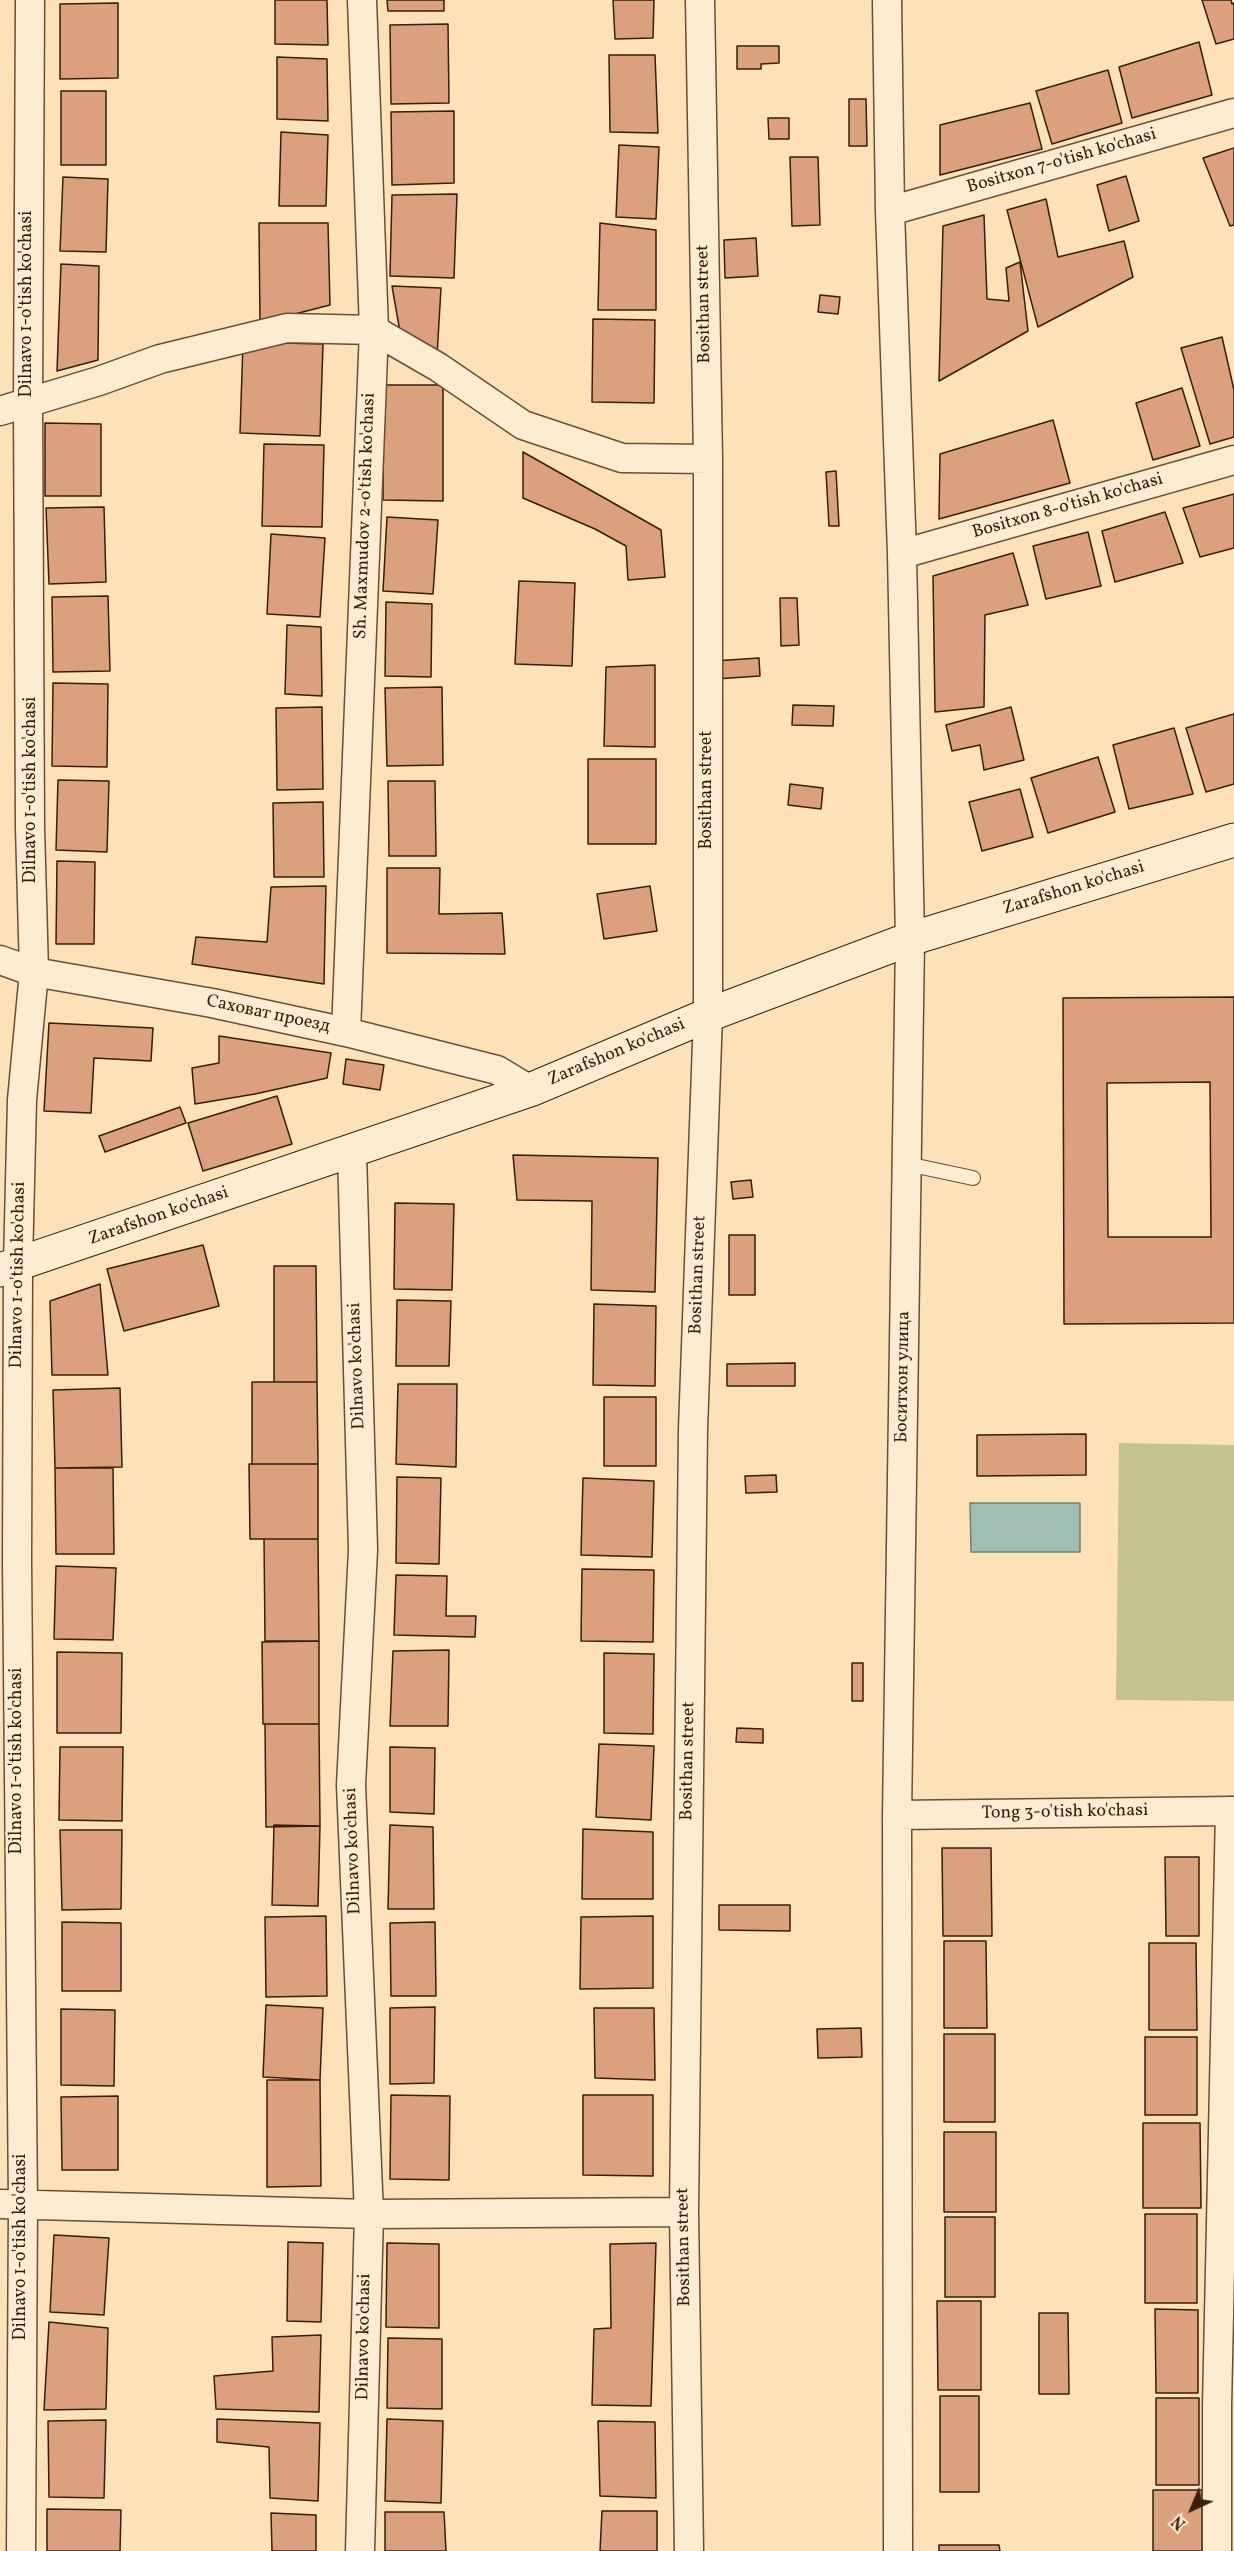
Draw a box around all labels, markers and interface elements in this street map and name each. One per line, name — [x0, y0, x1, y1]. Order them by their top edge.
street label: Bositxon 7-o'tish ko'chasi — [965, 125, 1159, 199]
street label: Dilnavo 1-o'tish ko'chasi — [17, 210, 39, 398]
street label: Bosithan street — [693, 244, 717, 364]
street label: Sh. Maxmudov 2-o'tish ko'chasi — [351, 392, 381, 640]
street label: Bositxon 8-o'tish ko'chasi — [970, 469, 1166, 545]
street label: Dilnavo 1-o'tish ko'chasi — [21, 696, 43, 884]
street label: Bosithan street — [697, 730, 719, 850]
street label: Zarafshon ko'chasi — [1001, 857, 1147, 921]
street label: Саховат проезд — [204, 991, 332, 1039]
street label: Zarafshon ko'chasi — [545, 1014, 689, 1092]
street label: Dilnavo 1-o'tish ko'chasi — [7, 1181, 31, 1369]
street label: Zarafshon ko'chasi — [86, 1183, 232, 1251]
street label: Bosithan street — [686, 1215, 712, 1335]
street label: Dilnavo ko'chasi — [345, 1302, 371, 1430]
street label: Боситхон улица — [892, 1311, 916, 1443]
street label: Dilnavo 1-o'tish ko'chasi — [7, 1667, 29, 1855]
street label: Bosithan street — [677, 1701, 701, 1821]
street label: Dilnavo ko'chasi — [341, 1787, 367, 1915]
street label: Tong 3-o'tish ko'chasi — [982, 1801, 1148, 1825]
street label: Dilnavo 1-o'tish ko'chasi — [11, 2153, 33, 2341]
street label: Bosithan street — [673, 2187, 697, 2307]
street label: Dilnavo ko'chasi — [353, 2273, 377, 2401]
north arrow — [1162, 2479, 1222, 2539]
text: N — [1168, 2510, 1191, 2534]

